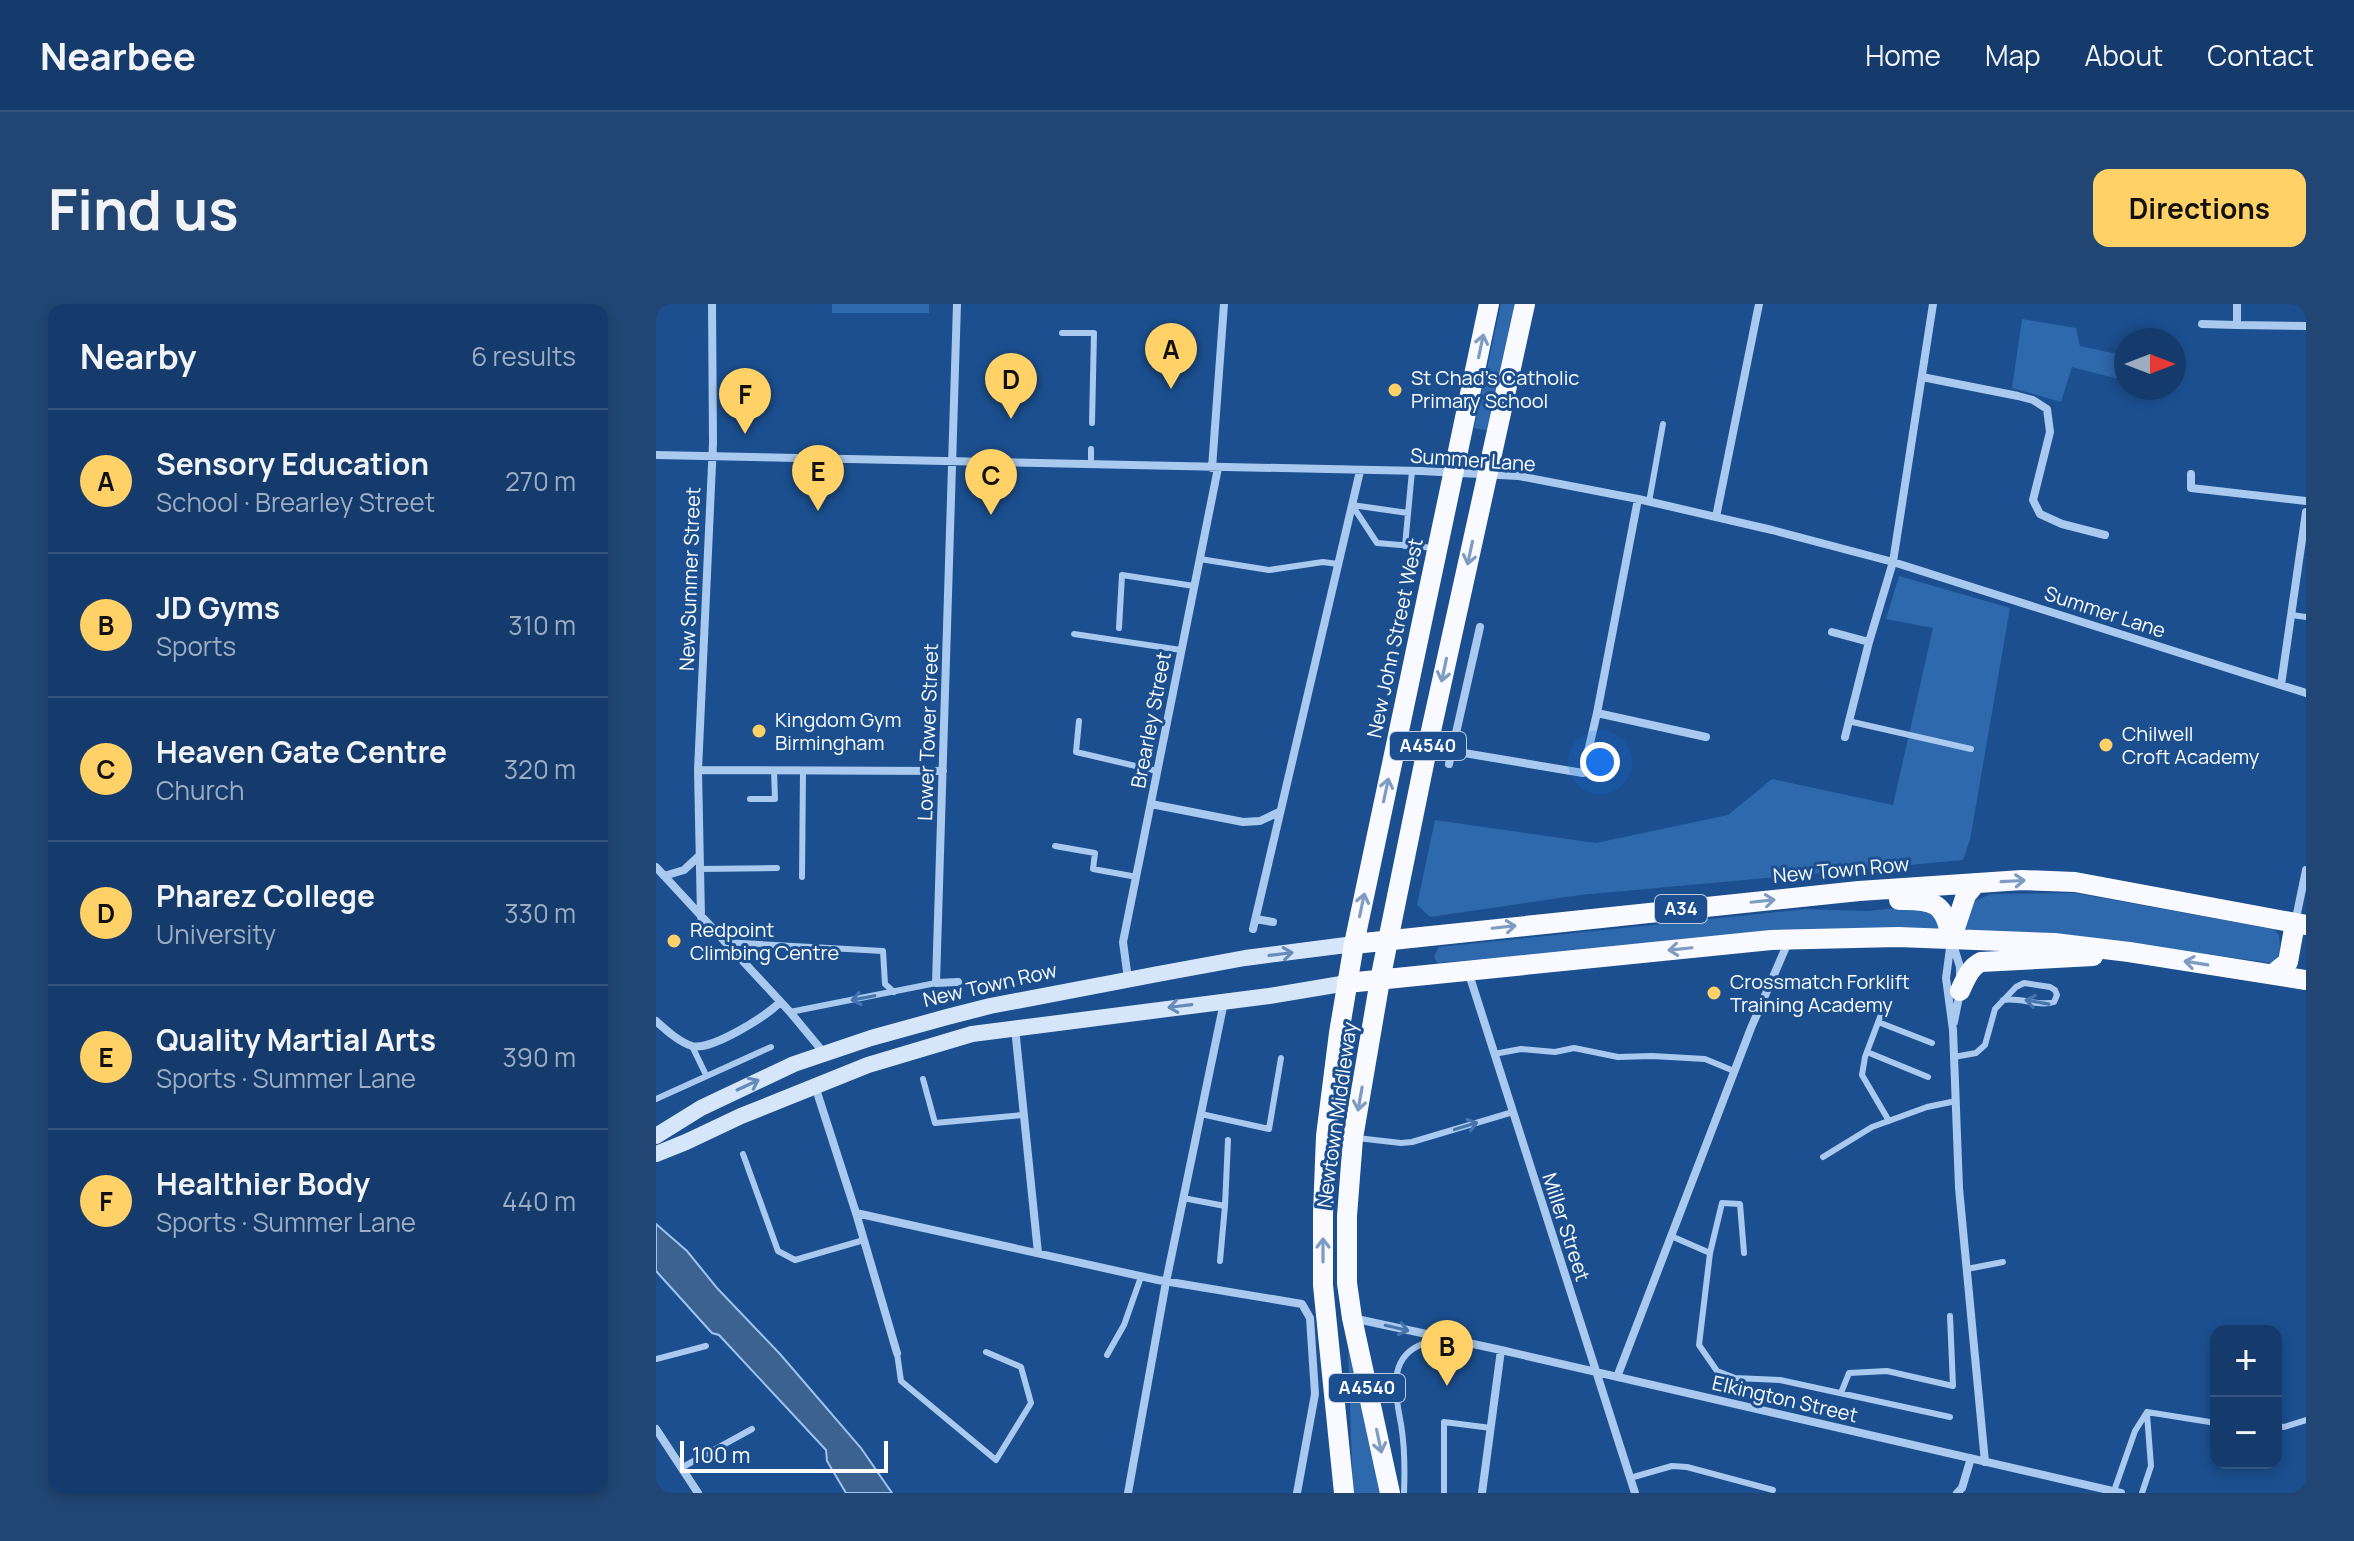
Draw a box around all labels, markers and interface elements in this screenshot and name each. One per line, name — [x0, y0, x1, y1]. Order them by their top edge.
text: Nearbee — [40, 29, 196, 81]
text: Home — [1865, 36, 1941, 74]
text: Map — [1985, 36, 2041, 74]
text: About — [2085, 36, 2163, 74]
text: Contact — [2207, 36, 2314, 74]
button: Directions — [2093, 169, 2306, 247]
text: Find us — [48, 170, 239, 247]
pin: A — [1145, 323, 1197, 389]
north arrow — [2114, 328, 2186, 400]
text: Nearby — [80, 333, 196, 379]
one-way arrow — [1474, 334, 1489, 360]
text: 6 results — [471, 338, 576, 374]
pin: D — [985, 353, 1037, 419]
place label: St Chad's Catholic Primary School — [1411, 364, 1579, 414]
pin: F — [719, 368, 771, 434]
marker: St Chad's Catholic Primary School — [1386, 381, 1404, 399]
street label: Summer Lane — [1409, 442, 1537, 477]
text: Sensory Education — [156, 443, 429, 484]
pin: E — [792, 445, 844, 511]
pin: C — [965, 449, 1017, 515]
text: A — [97, 463, 115, 499]
text: 270 m — [505, 463, 576, 499]
text: School · Brearley Street — [156, 484, 435, 520]
street label: New Summer Street — [673, 487, 706, 671]
street label: New John Street West — [1360, 535, 1429, 740]
one-way arrow — [1462, 539, 1477, 565]
street label: Summer Lane — [2041, 579, 2169, 644]
text: JD Gyms — [156, 587, 280, 628]
text: B — [98, 607, 114, 643]
text: 310 m — [508, 607, 576, 643]
text: Sports — [156, 628, 236, 664]
street label: Lower Tower Street — [911, 643, 944, 821]
street label: Brearley Street — [1124, 649, 1177, 790]
one-way arrow — [1436, 657, 1451, 683]
place label: Kingdom Gym Birmingham — [775, 706, 902, 756]
place label: Chilwell Croft Academy — [2122, 720, 2260, 770]
marker: Kingdom Gym Birmingham — [750, 722, 768, 740]
text: Heaven Gate Centre — [156, 731, 447, 772]
road number: A4540 — [1390, 732, 1466, 760]
marker: Chilwell Croft Academy — [2097, 736, 2115, 754]
your location — [1580, 742, 1620, 782]
text: C — [96, 751, 116, 787]
text: 320 m — [504, 751, 576, 787]
text: Church — [156, 772, 244, 808]
one-way arrow — [1379, 778, 1394, 804]
street label: New Town Row — [1772, 850, 1910, 889]
one-way arrow — [1999, 873, 2026, 888]
text: Pharez College — [156, 875, 375, 916]
one-way arrow — [1355, 893, 1370, 919]
one-way arrow — [1749, 893, 1776, 908]
text: D — [97, 895, 115, 931]
text: 330 m — [504, 895, 576, 931]
road number: A34 — [1655, 895, 1707, 923]
text: University — [156, 916, 276, 952]
place label: Redpoint Climbing Centre — [690, 916, 839, 966]
one-way arrow — [1490, 919, 1517, 934]
marker: Redpoint Climbing Centre — [665, 932, 683, 950]
one-way arrow — [1668, 941, 1694, 956]
one-way arrow — [1268, 946, 1293, 961]
one-way arrow — [2184, 955, 2209, 970]
street label: New Town Row — [920, 956, 1060, 1013]
place label: Crossmatch Forklift Training Academy — [1730, 968, 1910, 1018]
marker: Crossmatch Forklift Training Academy — [1705, 984, 1723, 1002]
one-way arrow — [851, 991, 876, 1006]
one-way arrow — [2025, 993, 2051, 1008]
one-way arrow — [1168, 999, 1194, 1014]
text: Quality Martial Arts — [156, 1019, 436, 1060]
street label: Newtown Middleway — [1310, 1020, 1363, 1210]
text: E — [98, 1039, 114, 1075]
text: 390 m — [502, 1039, 576, 1075]
text: Sports · Summer Lane — [156, 1060, 416, 1096]
one-way arrow — [735, 1077, 759, 1092]
one-way arrow — [1352, 1086, 1367, 1111]
one-way arrow — [1453, 1118, 1479, 1133]
text: Healthier Body — [156, 1163, 370, 1204]
street label: Miller Street — [1536, 1169, 1597, 1284]
text: F — [99, 1183, 113, 1219]
text: 440 m — [502, 1183, 576, 1219]
text: Sports · Summer Lane — [156, 1204, 416, 1240]
one-way arrow — [1315, 1237, 1331, 1264]
pin: B — [1421, 1320, 1473, 1386]
one-way arrow — [1384, 1321, 1409, 1336]
map controls — [2210, 1325, 2282, 1469]
button: + — [2210, 1325, 2282, 1397]
street label: Elkington Street — [1710, 1369, 1860, 1428]
road number: A4540 — [1329, 1374, 1405, 1402]
button: − — [2210, 1397, 2282, 1469]
one-way arrow — [1372, 1428, 1387, 1454]
scale bar — [680, 1437, 888, 1473]
text: 100 m — [692, 1440, 750, 1470]

